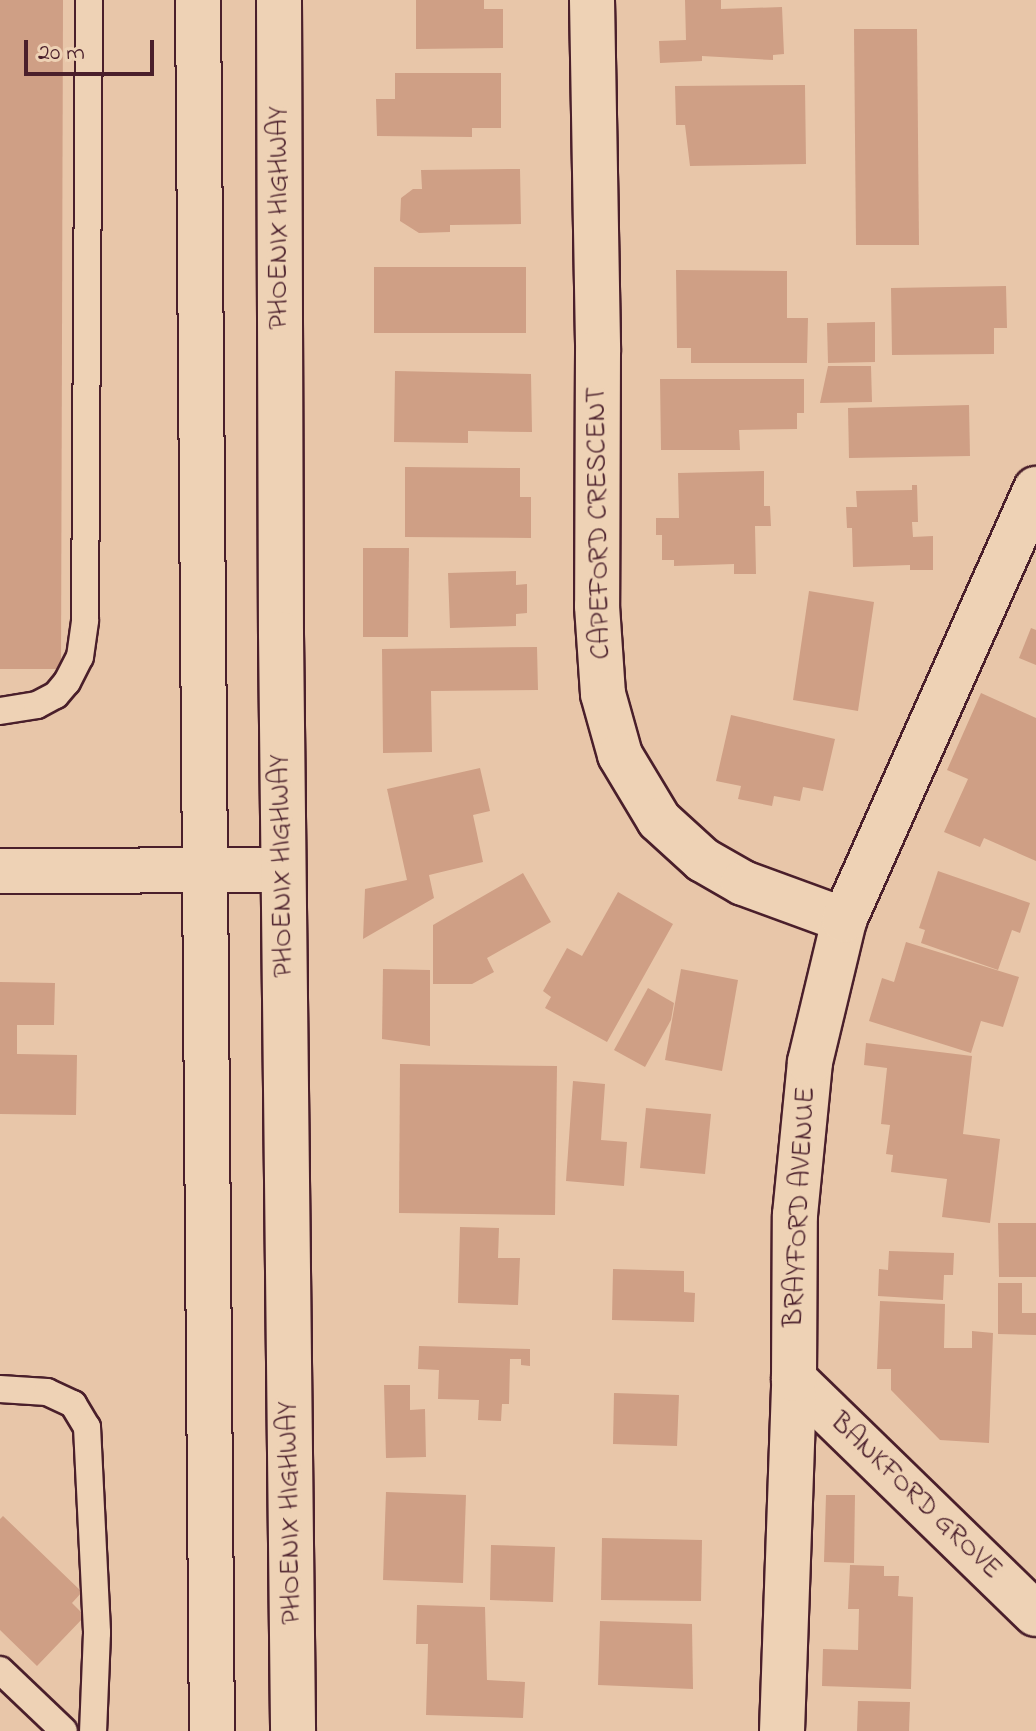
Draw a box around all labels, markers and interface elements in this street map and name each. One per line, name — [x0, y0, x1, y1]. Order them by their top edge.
scale bar — [28, 24, 158, 74]
text: 20 m — [38, 36, 85, 71]
street label: PHOENIX HIGHWAY — [263, 106, 297, 330]
street label: CAPEFORD CRESCENT — [581, 386, 619, 660]
street label: PHOENIX HIGHWAY — [264, 754, 302, 978]
street label: BRAYFORD AVENUE — [778, 1086, 824, 1328]
street label: PHOENIX HIGHWAY — [272, 1401, 310, 1625]
street label: BANKFORD GROVE — [822, 1406, 1008, 1588]

